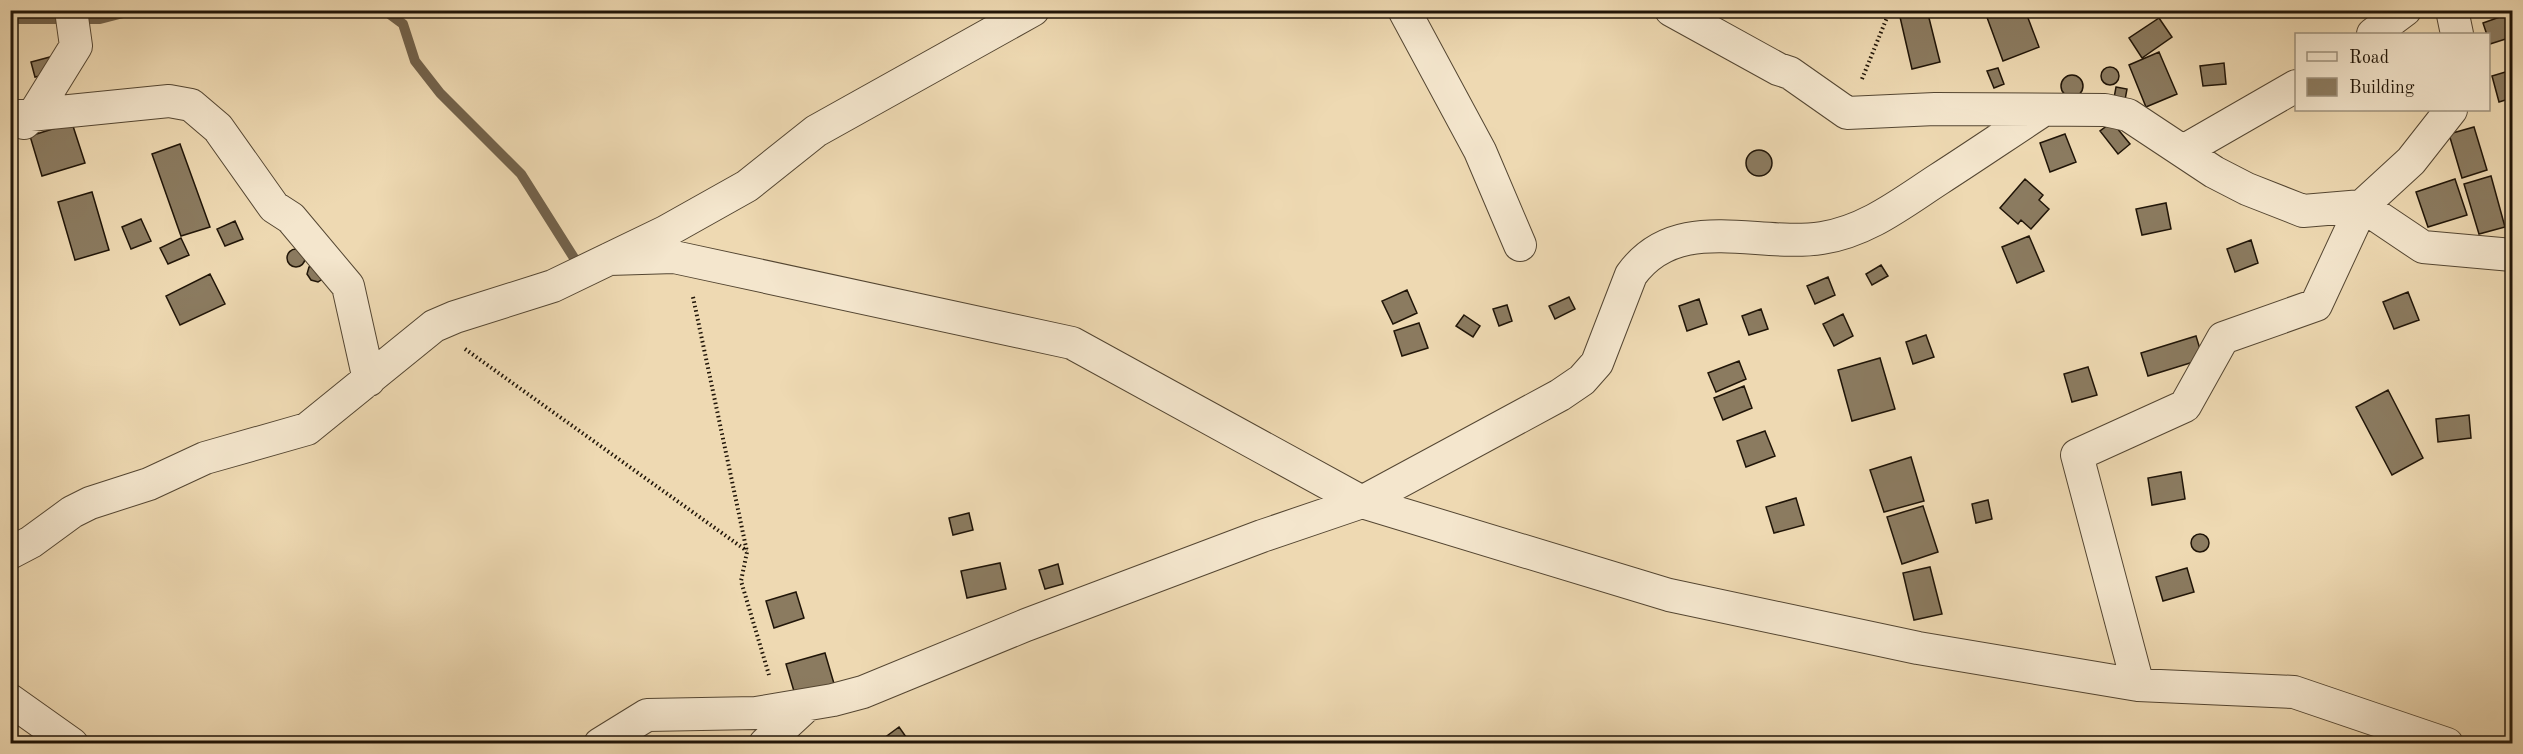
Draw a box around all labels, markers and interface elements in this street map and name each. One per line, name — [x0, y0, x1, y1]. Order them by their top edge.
legend — [2295, 33, 2490, 111]
text: Road — [2349, 49, 2389, 67]
text: Building — [2349, 79, 2415, 97]

